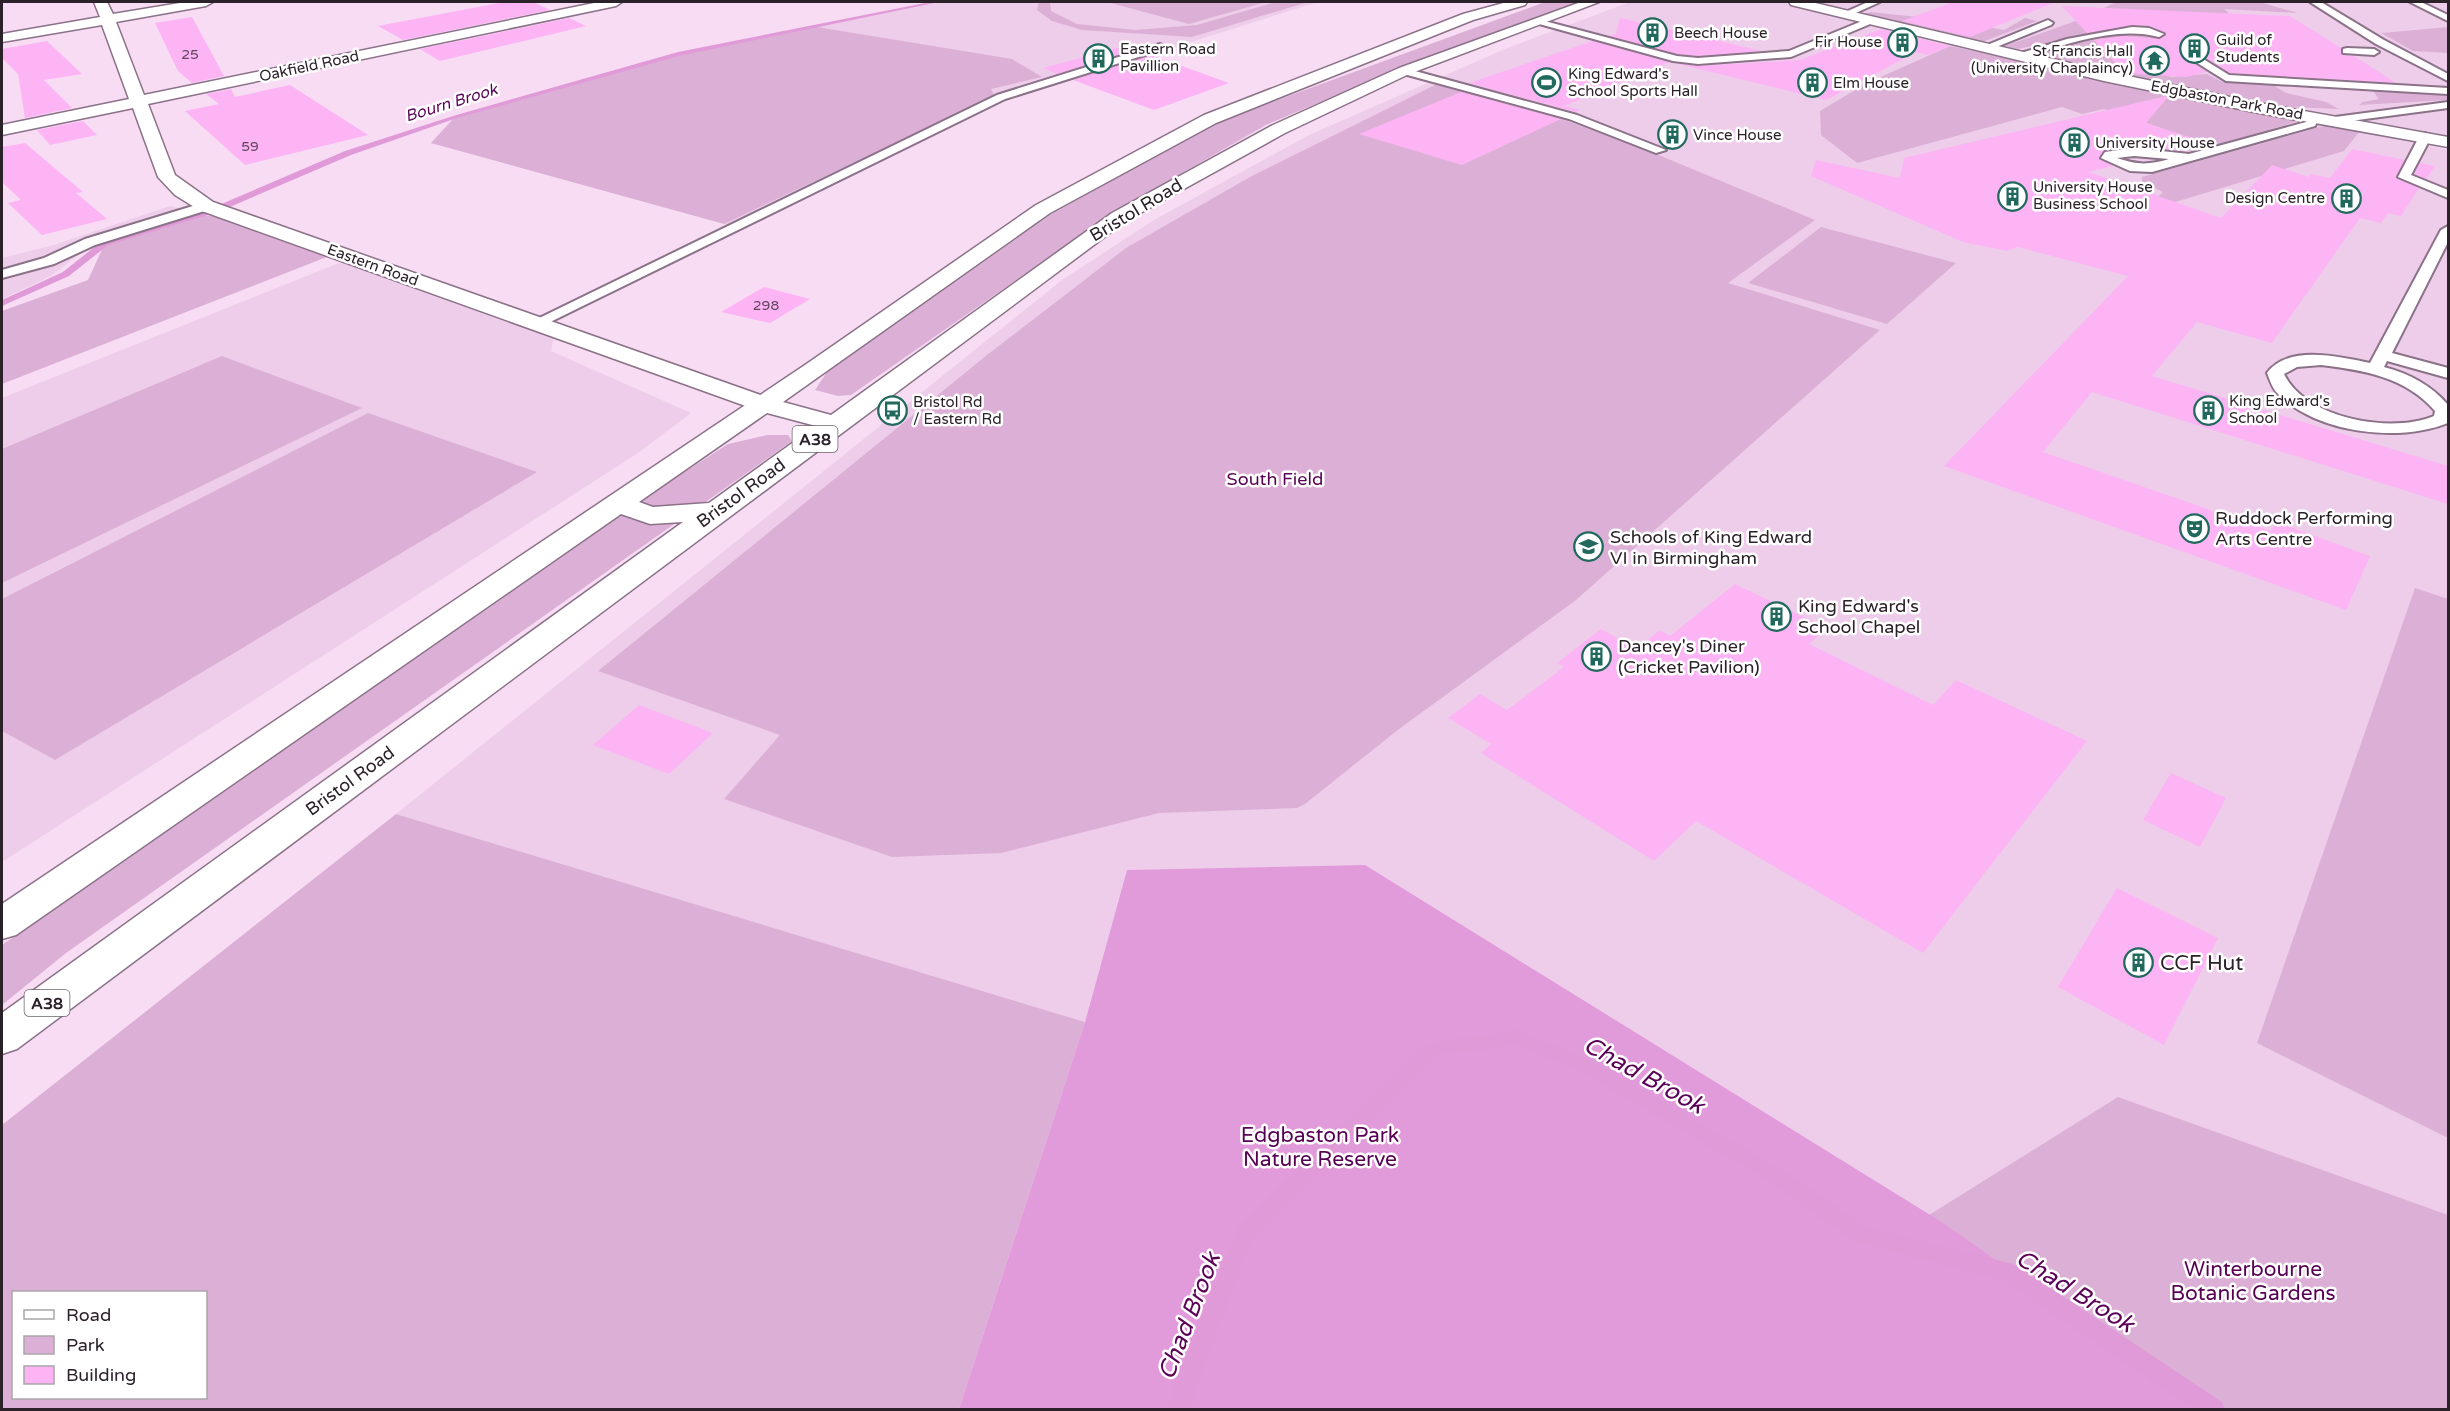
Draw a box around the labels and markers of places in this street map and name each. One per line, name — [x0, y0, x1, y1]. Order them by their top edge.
building icon: Beech House — [1637, 17, 1669, 49]
place label: Beech House — [1674, 24, 1767, 42]
building icon: Fir House — [1887, 26, 1919, 58]
place label: Guild of Students — [2216, 31, 2280, 66]
place label: Fir House — [1815, 33, 1882, 51]
building icon: Guild of Students — [2179, 33, 2211, 65]
place label: Eastern Road Pavillion — [1120, 40, 1216, 75]
building icon: Eastern Road Pavillion — [1083, 42, 1115, 74]
place label: St Francis Hall (University Chaplaincy) — [1971, 42, 2133, 77]
temple icon: St Francis Hall (University Chaplaincy) — [2138, 44, 2170, 76]
place label: King Edward's School Sports Hall — [1568, 65, 1698, 100]
sports icon: King Edward's School Sports Hall — [1531, 67, 1563, 99]
building icon: Elm House — [1796, 67, 1828, 99]
place label: Elm House — [1833, 74, 1909, 92]
building icon: Vince House — [1656, 119, 1688, 151]
place label: Vince House — [1693, 126, 1782, 144]
building icon: University House — [2058, 127, 2090, 159]
place label: University House — [2095, 134, 2215, 152]
place label: University House Business School — [2033, 178, 2153, 213]
building icon: University House Business School — [1996, 180, 2028, 212]
building icon: Design Centre — [2330, 182, 2362, 214]
place label: Design Centre — [2225, 189, 2325, 207]
place label: King Edward's School — [2229, 392, 2330, 427]
place label: Bristol Rd / Eastern Rd — [913, 393, 1002, 428]
building icon: King Edward's School — [2192, 394, 2224, 426]
bus stop icon: Bristol Rd / Eastern Rd — [876, 395, 908, 427]
place label: Ruddock Performing Arts Centre — [2215, 507, 2393, 550]
theatre icon: Ruddock Performing Arts Centre — [2178, 512, 2210, 544]
place label: Schools of King Edward VI in Birmingham — [1610, 526, 1812, 569]
school or university icon: Schools of King Edward VI in Birmingham — [1573, 531, 1605, 563]
place label: King Edward's School Chapel — [1798, 595, 1920, 638]
building icon: King Edward's School Chapel — [1761, 600, 1793, 632]
place label: Dancey's Diner (Cricket Pavilion) — [1618, 635, 1760, 678]
building icon: Dancey's Diner (Cricket Pavilion) — [1581, 640, 1613, 672]
building icon: CCF Hut — [2123, 947, 2155, 979]
place label: CCF Hut — [2160, 951, 2243, 976]

